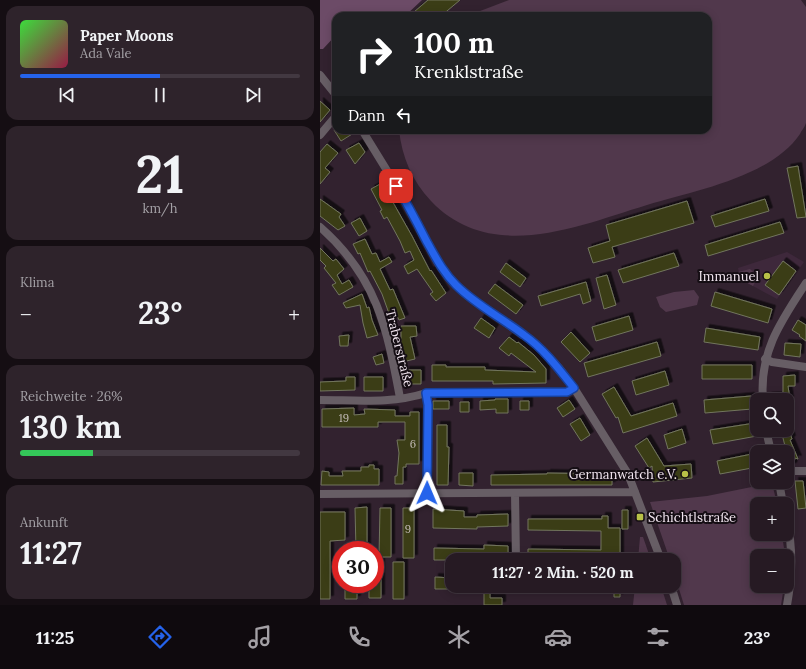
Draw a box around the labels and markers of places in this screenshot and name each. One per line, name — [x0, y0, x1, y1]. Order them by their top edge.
pin — [379, 169, 413, 203]
place label: Immanuel — [699, 268, 759, 285]
marker: Immanuel — [762, 271, 772, 281]
place label: Germanwatch e.V. — [569, 466, 677, 483]
marker: Germanwatch e.V. — [680, 469, 690, 479]
place label: Schichtlstraße — [648, 509, 736, 526]
marker: Schichtlstraße — [635, 512, 645, 522]

